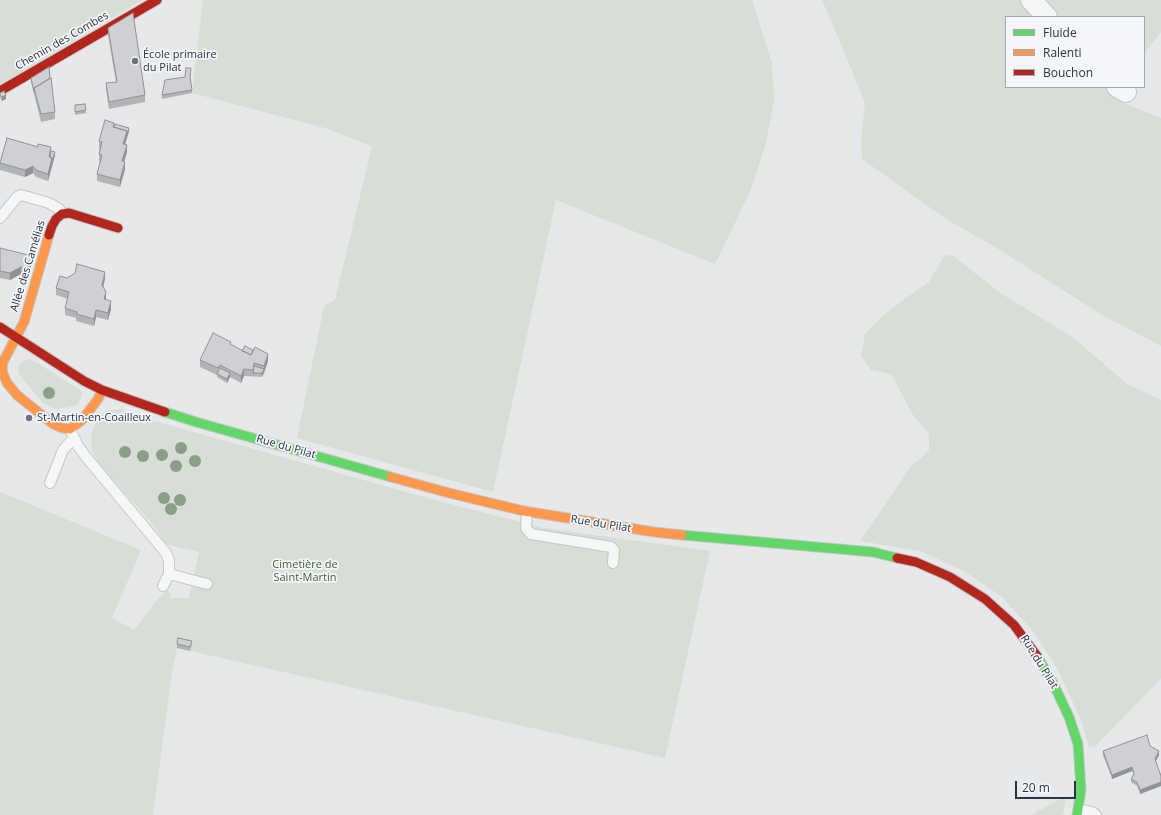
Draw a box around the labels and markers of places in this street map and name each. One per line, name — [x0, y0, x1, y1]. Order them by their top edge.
place label: École primaire du Pilat — [143, 48, 217, 74]
marker: École primaire du Pilat — [130, 56, 140, 66]
place label: St-Martin-en-Coailleux — [37, 411, 151, 425]
marker: St-Martin-en-Coailleux — [24, 413, 34, 423]

